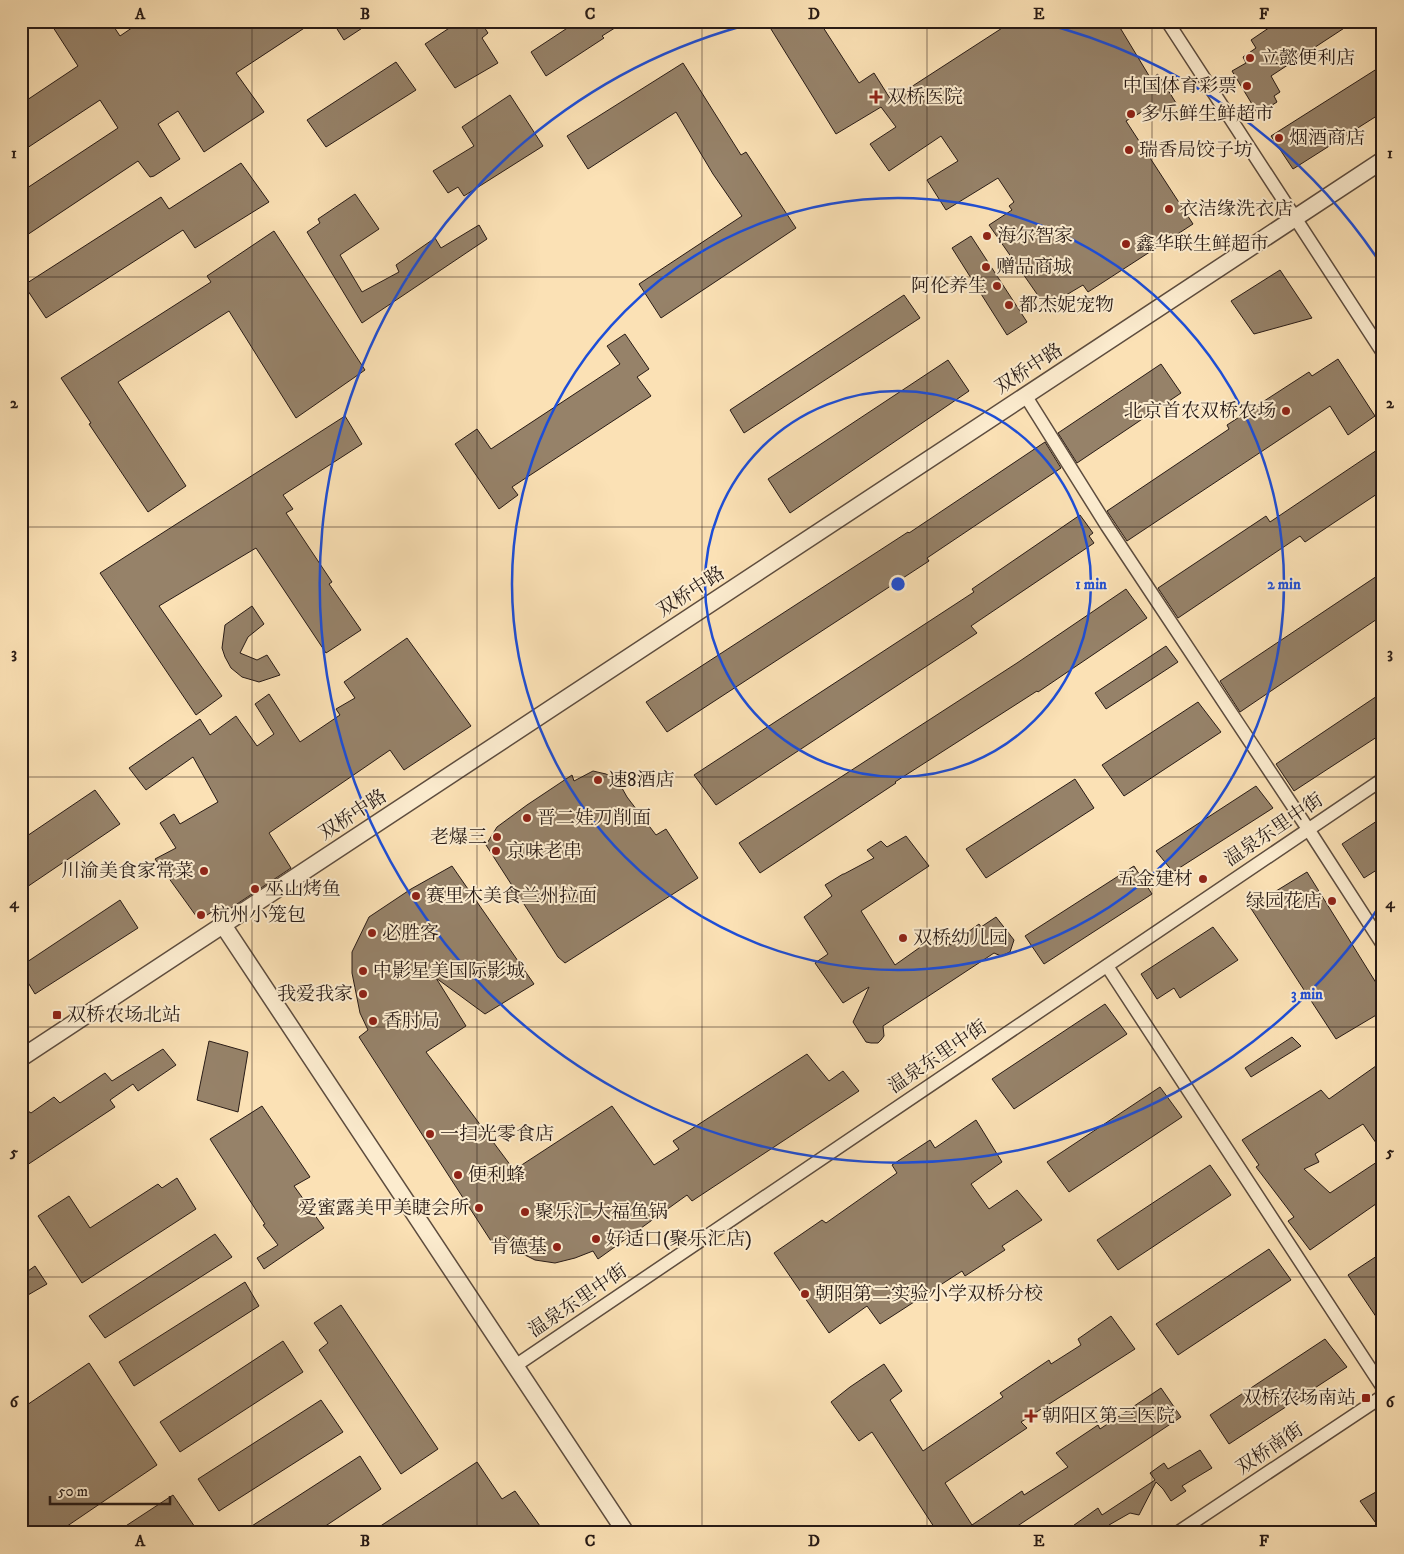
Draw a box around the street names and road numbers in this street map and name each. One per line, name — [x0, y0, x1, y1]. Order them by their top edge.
street label: 双桥中路 — [991, 339, 1067, 399]
street label: 双桥中路 — [653, 562, 729, 622]
street label: 双桥中路 — [315, 785, 391, 845]
street label: 温泉东里中街 — [1220, 789, 1328, 871]
street label: 温泉东里中街 — [884, 1016, 992, 1098]
street label: 温泉东里中街 — [524, 1260, 632, 1342]
street label: 双桥南街 — [1232, 1418, 1308, 1480]

